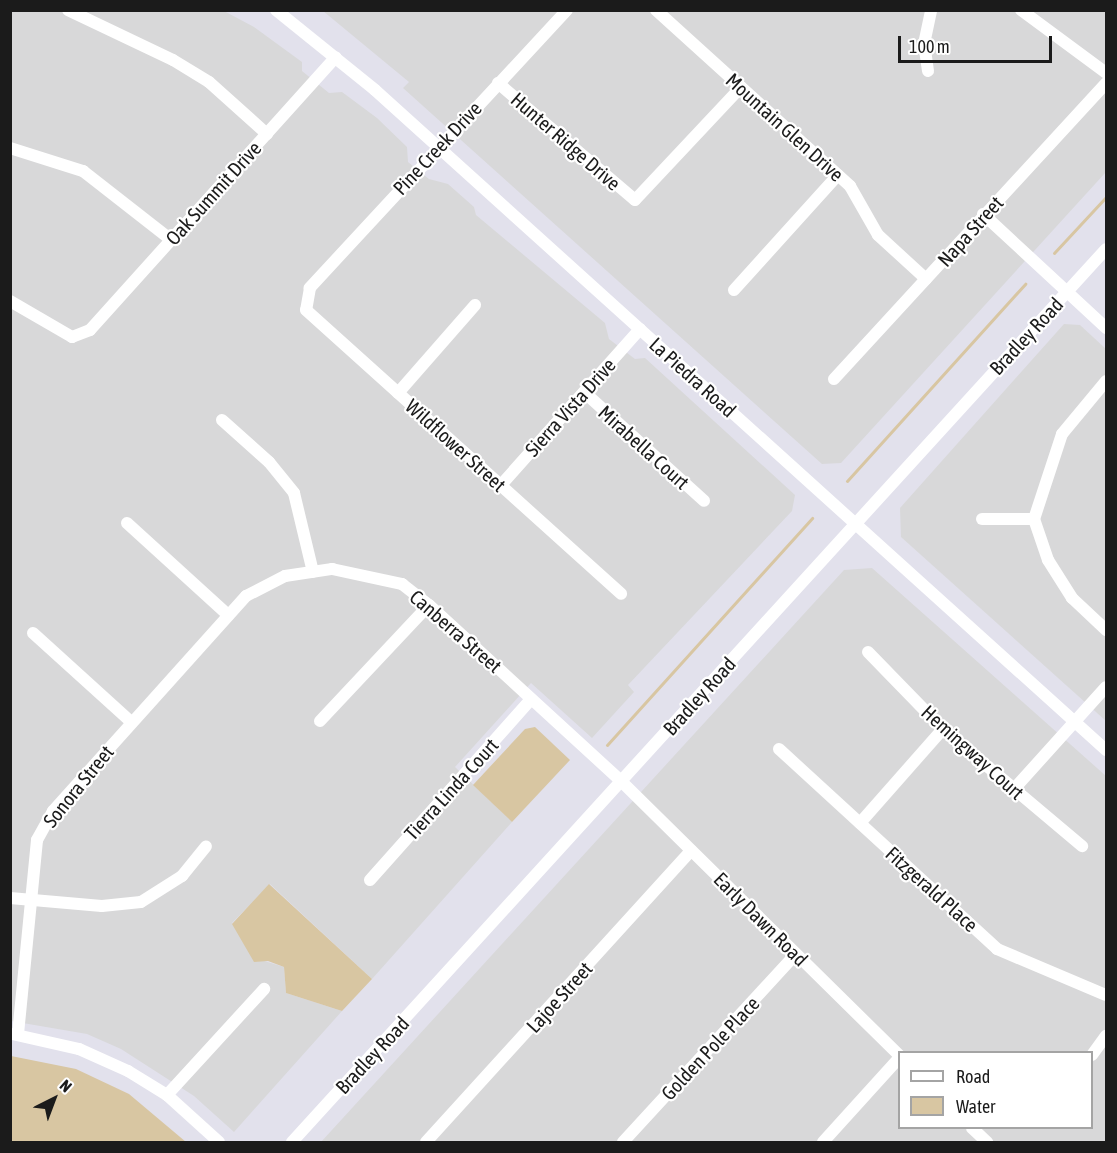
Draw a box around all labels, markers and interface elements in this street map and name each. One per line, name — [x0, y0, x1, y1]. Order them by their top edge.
scale bar — [901, 24, 1056, 62]
text: 100 m — [909, 36, 950, 57]
street label: Mountain Glen Drive — [721, 68, 849, 186]
street label: Hunter Ridge Drive — [506, 87, 626, 195]
street label: Pine Creek Drive — [388, 96, 486, 200]
street label: Oak Summit Drive — [160, 136, 266, 250]
street label: Napa Street — [932, 191, 1008, 271]
street label: Bradley Road — [984, 292, 1068, 380]
street label: La Piedra Road — [645, 332, 741, 422]
street label: Sierra Vista Drive — [520, 353, 620, 461]
street label: Wildflower Street — [401, 394, 511, 496]
street label: Mirabella Court — [594, 400, 694, 494]
street label: Canberra Street — [405, 585, 507, 677]
street label: Bradley Road — [658, 652, 740, 740]
street label: Hemingway Court — [917, 700, 1029, 804]
street label: Tierra Linda Court — [399, 733, 503, 845]
street label: Sonora Street — [38, 740, 118, 832]
street label: Fitzgerald Place — [881, 841, 983, 937]
street label: Early Dawn Road — [709, 867, 813, 971]
street label: Lajoe Street — [521, 957, 597, 1037]
street label: Golden Pole Place — [656, 991, 764, 1105]
street label: Bradley Road — [330, 1011, 414, 1099]
legend — [898, 1051, 1093, 1129]
text: Road — [956, 1066, 990, 1087]
north arrow — [24, 1069, 84, 1129]
text: N — [57, 1076, 76, 1095]
text: Water — [956, 1096, 995, 1117]

